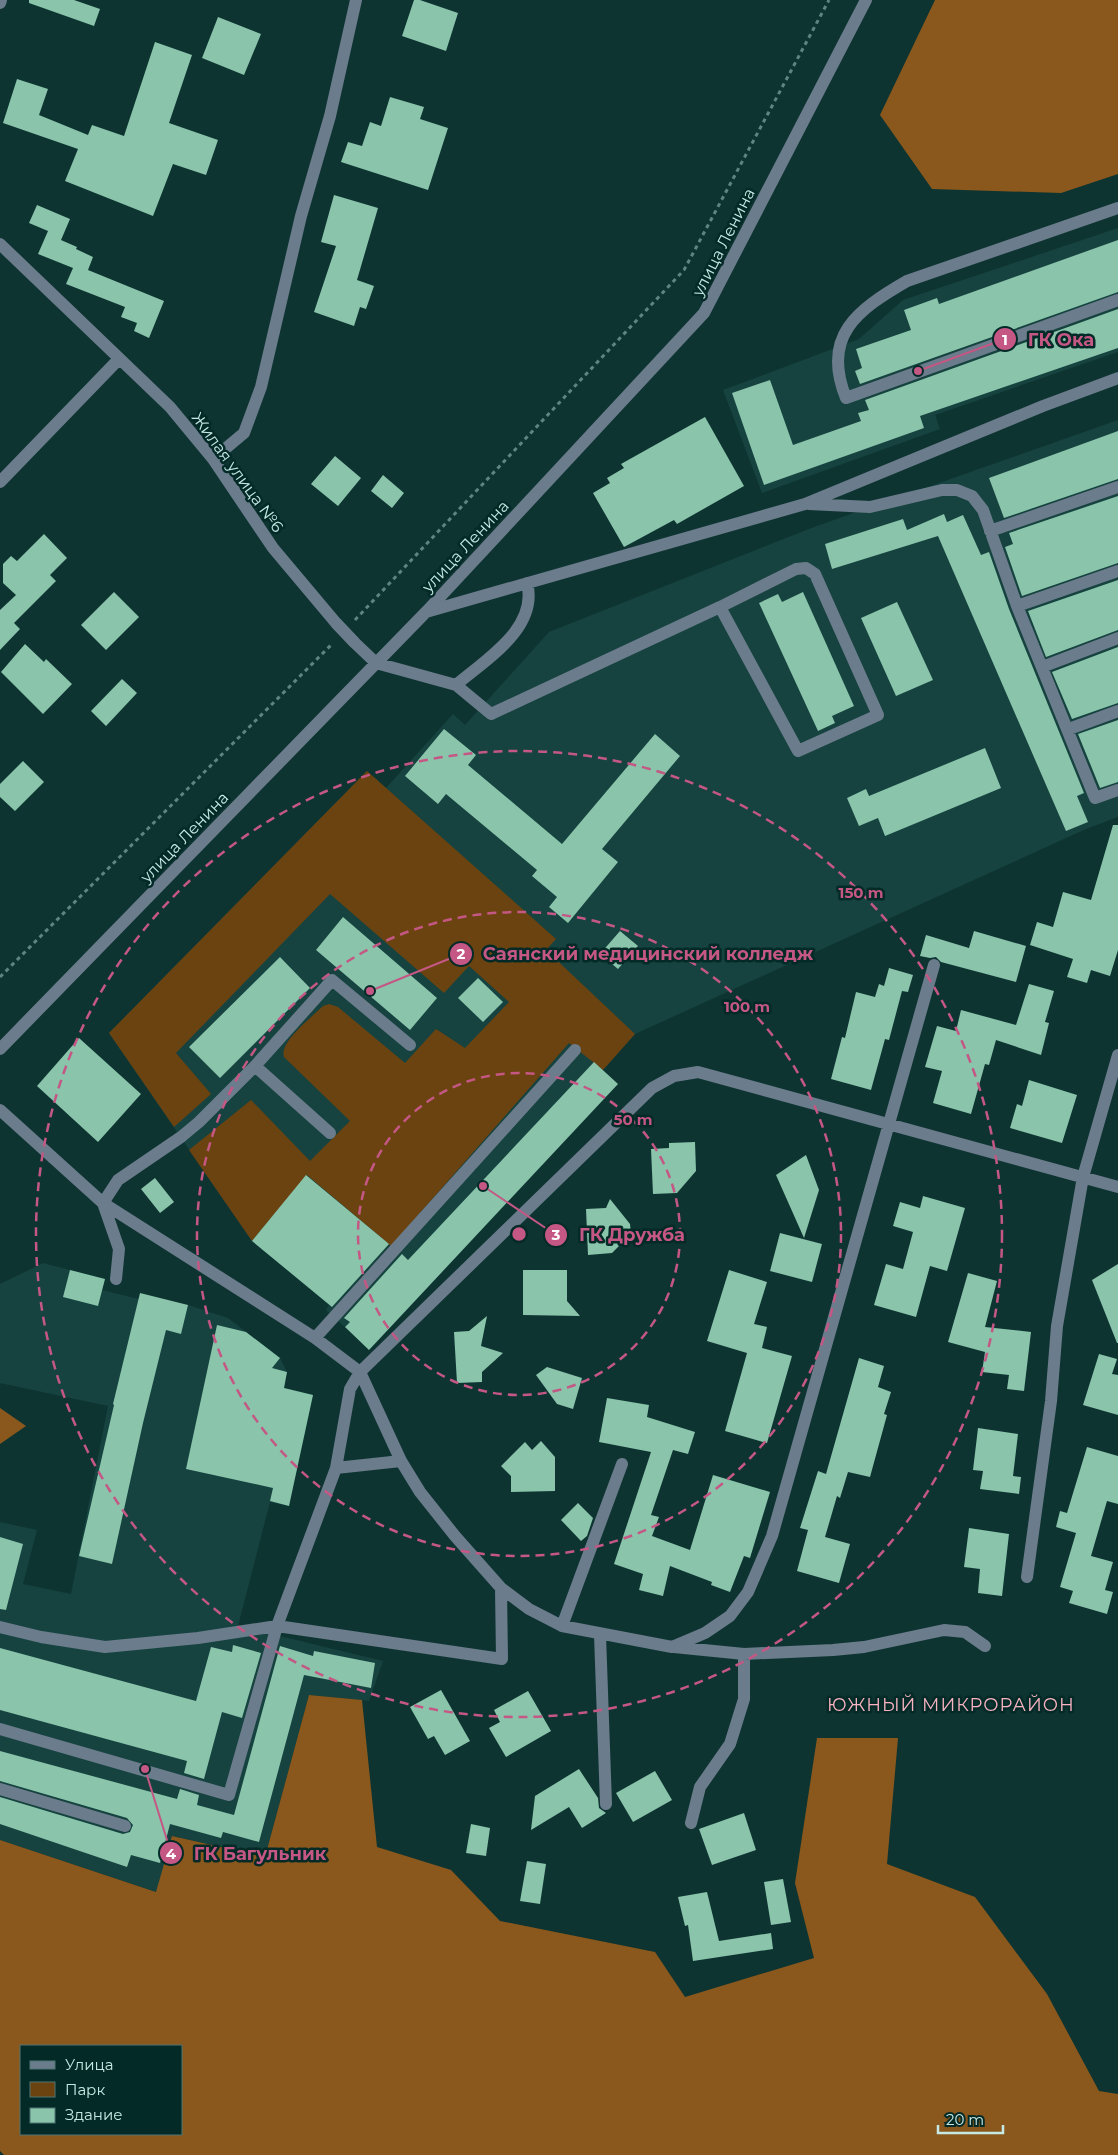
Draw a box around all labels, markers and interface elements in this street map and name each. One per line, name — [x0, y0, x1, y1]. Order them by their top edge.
street label: улица Ленина — [688, 185, 759, 300]
callout: ГК Ока — [993, 323, 1104, 356]
text: ГК Ока — [1028, 329, 1094, 351]
text: 1 — [1002, 330, 1008, 349]
street label: Жилая улица №6 — [188, 409, 288, 536]
street label: улица Ленина — [417, 497, 513, 597]
street label: улица Ленина — [136, 788, 232, 887]
text: 150 m — [839, 883, 883, 902]
callout: Саянский медицинский колледж — [448, 937, 823, 970]
text: Саянский медицинский колледж — [483, 943, 814, 965]
text: 2 — [457, 944, 466, 963]
text: 100 m — [724, 997, 770, 1016]
text: 50 m — [613, 1110, 653, 1129]
callout: ГК Дружба — [544, 1218, 695, 1251]
text: ГК Дружба — [579, 1224, 685, 1246]
centre of rings — [510, 1225, 528, 1243]
text: 3 — [551, 1225, 561, 1244]
district label: ЮЖНЫЙ МИКРОРАЙОН — [827, 1694, 1075, 1716]
callout: ГК Багульник — [159, 1837, 336, 1870]
text: ГК Багульник — [194, 1843, 327, 1865]
text: 4 — [166, 1844, 177, 1863]
legend — [20, 2045, 182, 2135]
text: Улица — [65, 2055, 113, 2074]
text: Парк — [65, 2080, 105, 2099]
scale bar — [938, 2102, 1003, 2134]
text: Здание — [65, 2105, 123, 2124]
text: 20 m — [946, 2110, 984, 2129]

